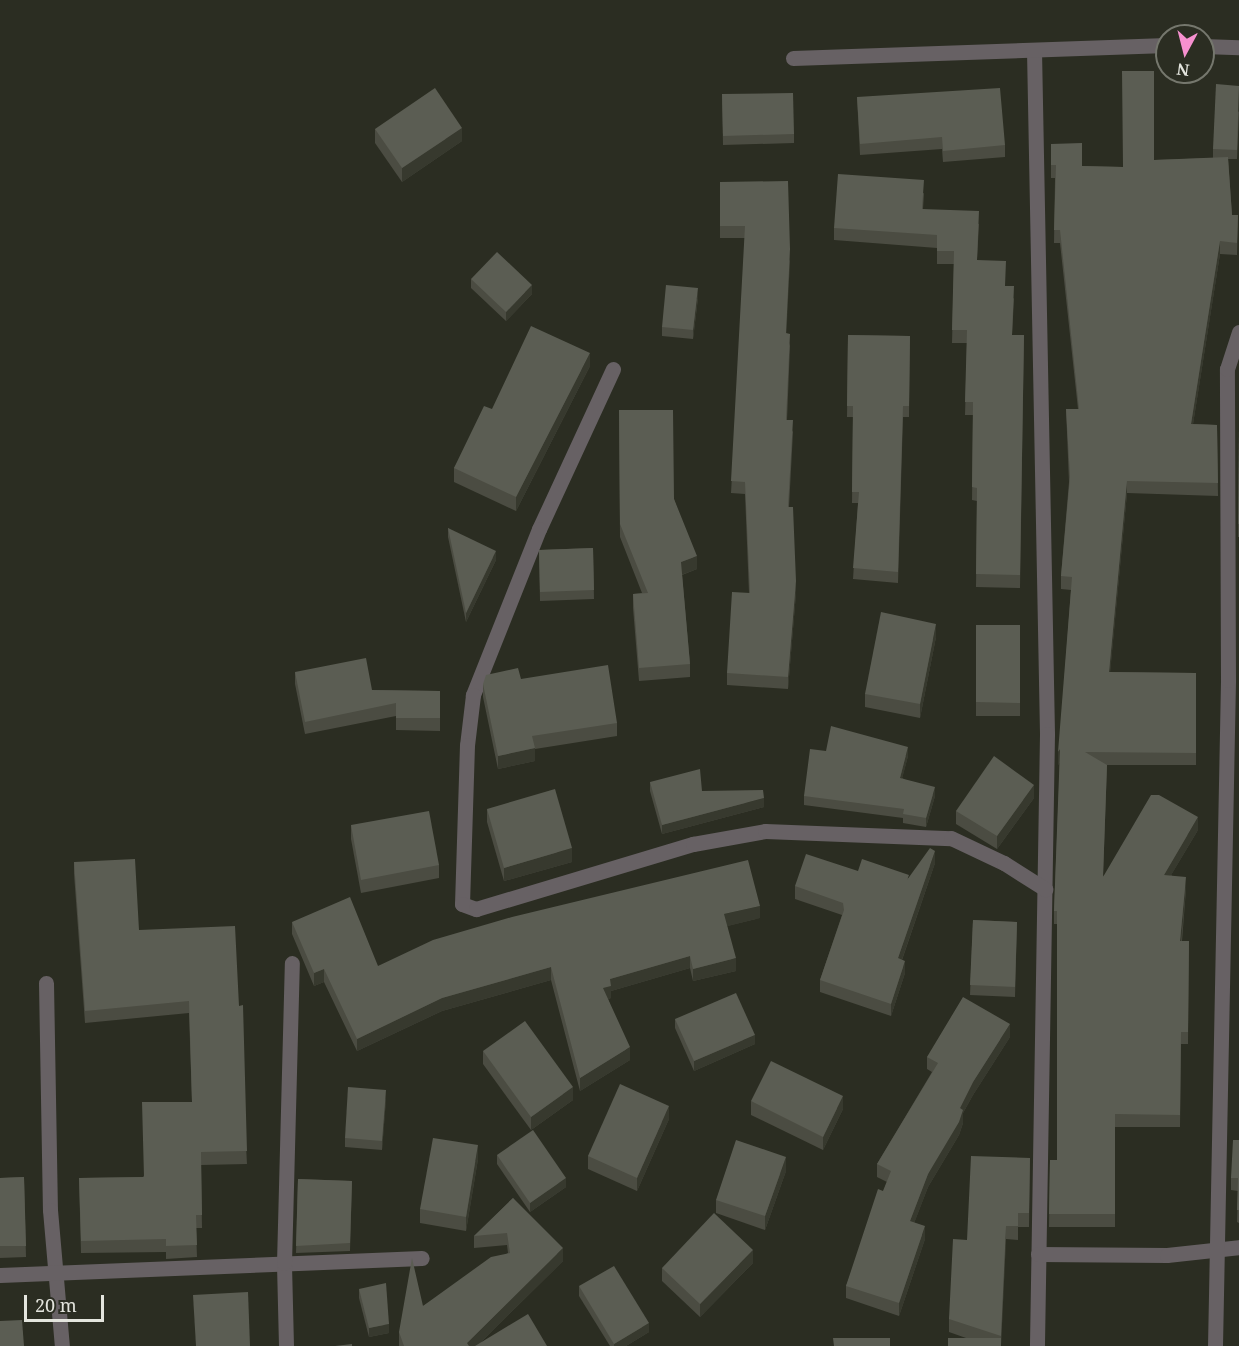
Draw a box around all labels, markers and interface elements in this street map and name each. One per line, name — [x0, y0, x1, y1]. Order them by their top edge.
north arrow — [1155, 24, 1215, 84]
text: N — [1175, 58, 1191, 82]
scale bar — [27, 1283, 106, 1321]
text: 20 m — [35, 1293, 77, 1317]

